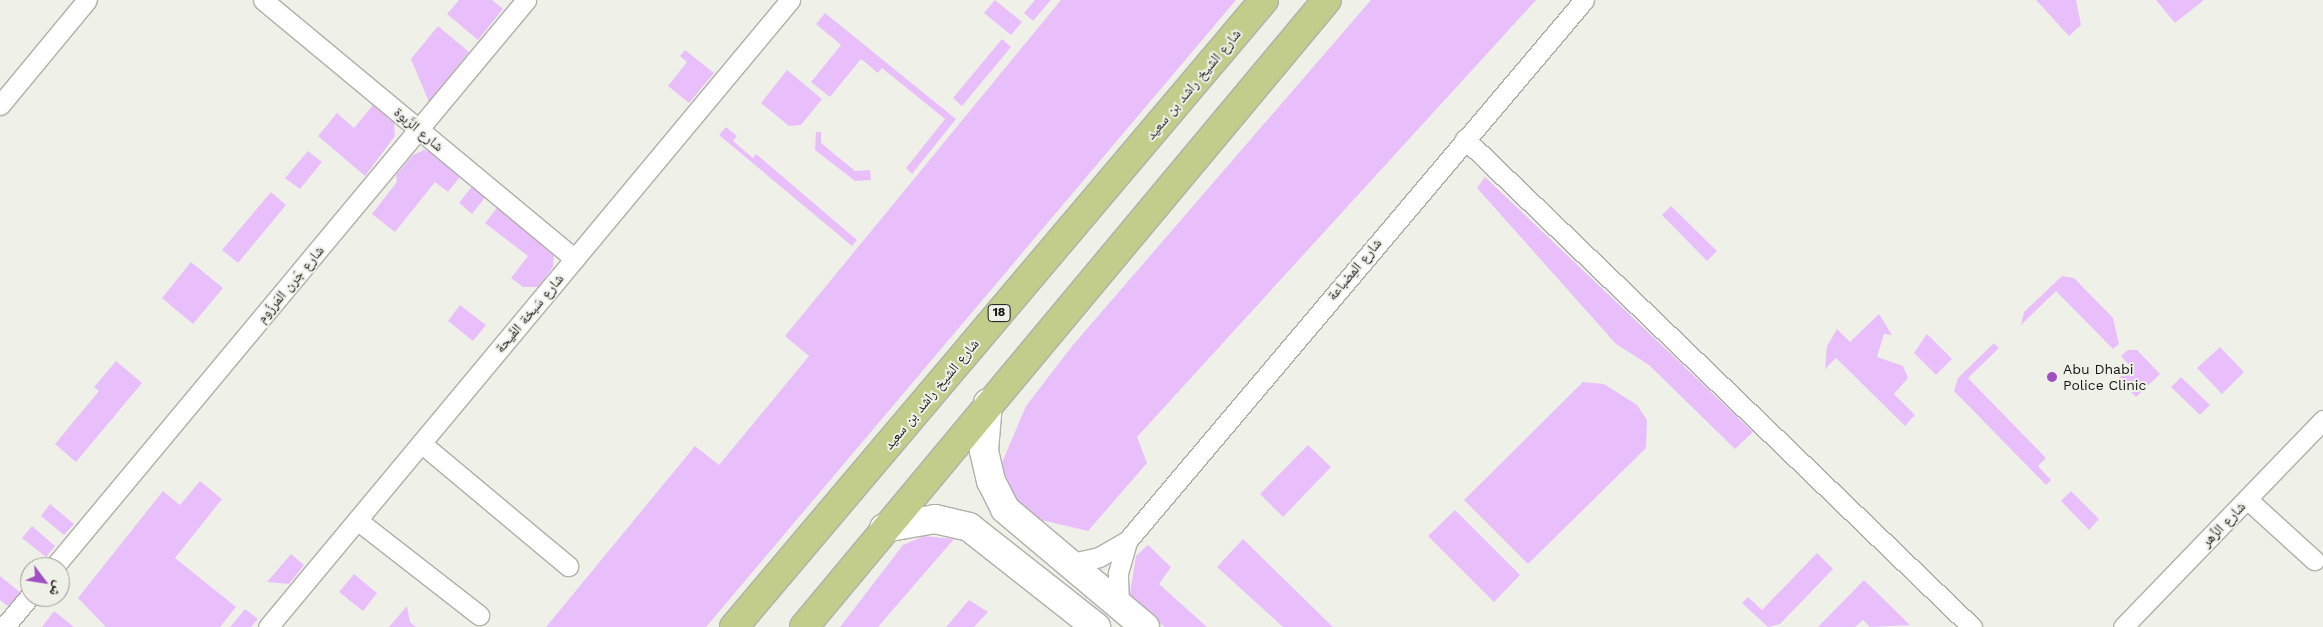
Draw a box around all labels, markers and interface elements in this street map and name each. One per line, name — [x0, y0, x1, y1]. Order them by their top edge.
street label: شارع الشيخ راشد بن سعيد — [1142, 25, 1244, 143]
street label: شارع الرَّبوة — [391, 103, 447, 155]
street label: شارع المِضباعة — [1323, 235, 1385, 303]
street label: شارع جَرن المَرزُوم — [253, 242, 327, 326]
street label: شارع سَبخة الفَيحة — [491, 270, 567, 356]
road number: 18 — [986, 304, 1012, 322]
street label: شارع الشيخ راشد بن سعيد — [880, 335, 982, 453]
place label: Abu Dhabi Police Clinic — [2063, 361, 2146, 394]
marker: Abu Dhabi Police Clinic — [2045, 370, 2059, 384]
street label: شارع الزَّهر — [2197, 498, 2249, 550]
north arrow — [20, 557, 70, 607]
text: ش — [46, 579, 68, 600]

